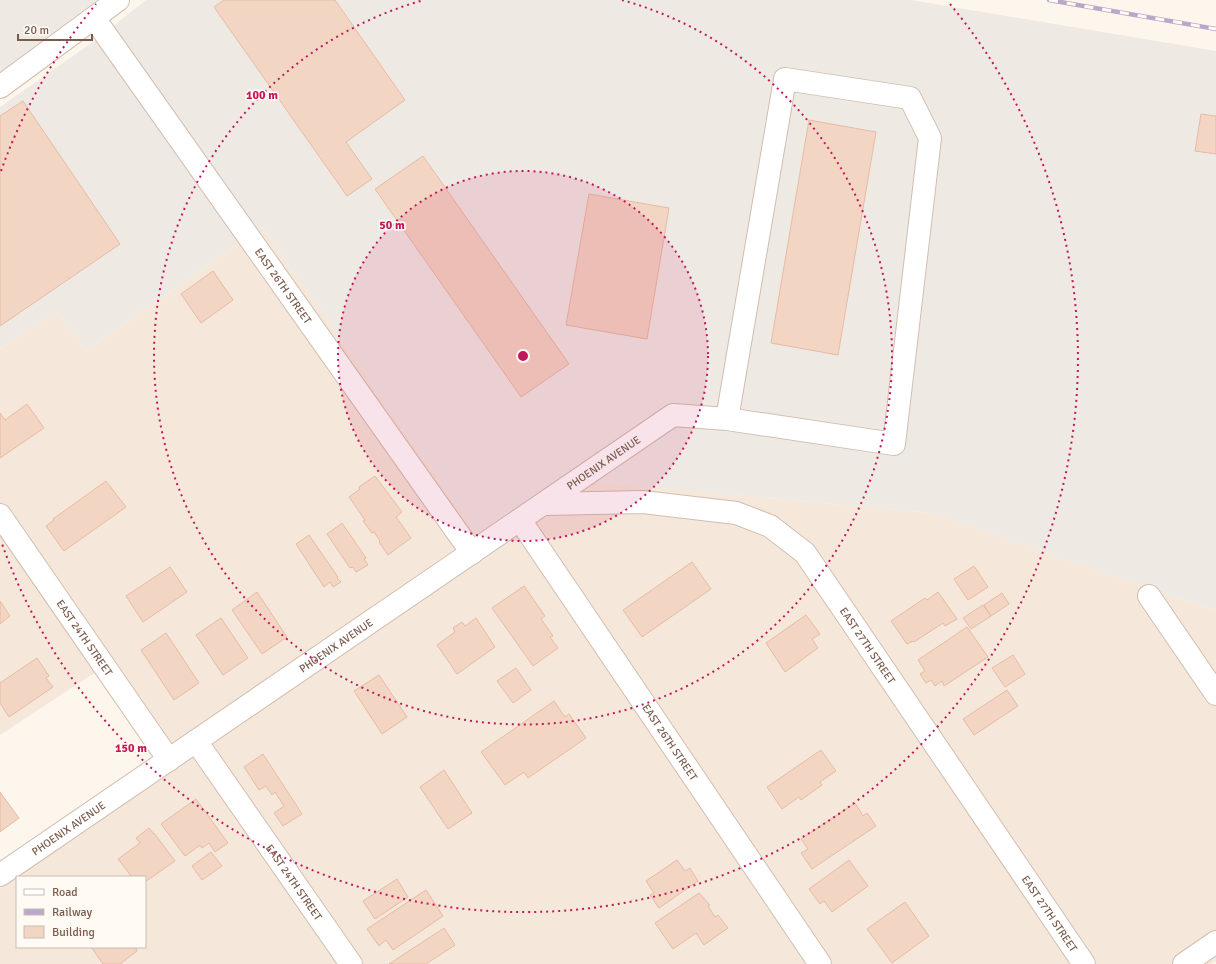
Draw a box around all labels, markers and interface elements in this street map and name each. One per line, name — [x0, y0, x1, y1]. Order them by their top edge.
scale bar — [18, 16, 92, 42]
text: 20 m — [24, 23, 49, 38]
text: 100 m — [246, 88, 278, 103]
text: 50 m — [379, 218, 405, 233]
street label: EAST 26TH STREET — [252, 246, 314, 327]
centre of rings — [516, 349, 530, 363]
street label: PHOENIX AVENUE — [564, 433, 643, 493]
street label: EAST 24TH STREET — [53, 597, 115, 679]
street label: EAST 27TH STREET — [837, 605, 898, 687]
street label: PHOENIX AVENUE — [297, 616, 376, 676]
street label: EAST 26TH STREET — [639, 702, 700, 784]
text: 150 m — [115, 741, 147, 756]
street label: PHOENIX AVENUE — [29, 799, 108, 858]
street label: EAST 24TH STREET — [263, 842, 325, 923]
street label: EAST 27TH STREET — [1019, 873, 1080, 955]
legend — [16, 876, 146, 948]
text: Road — [52, 885, 78, 900]
text: Railway — [52, 905, 92, 920]
text: Building — [52, 925, 95, 940]

